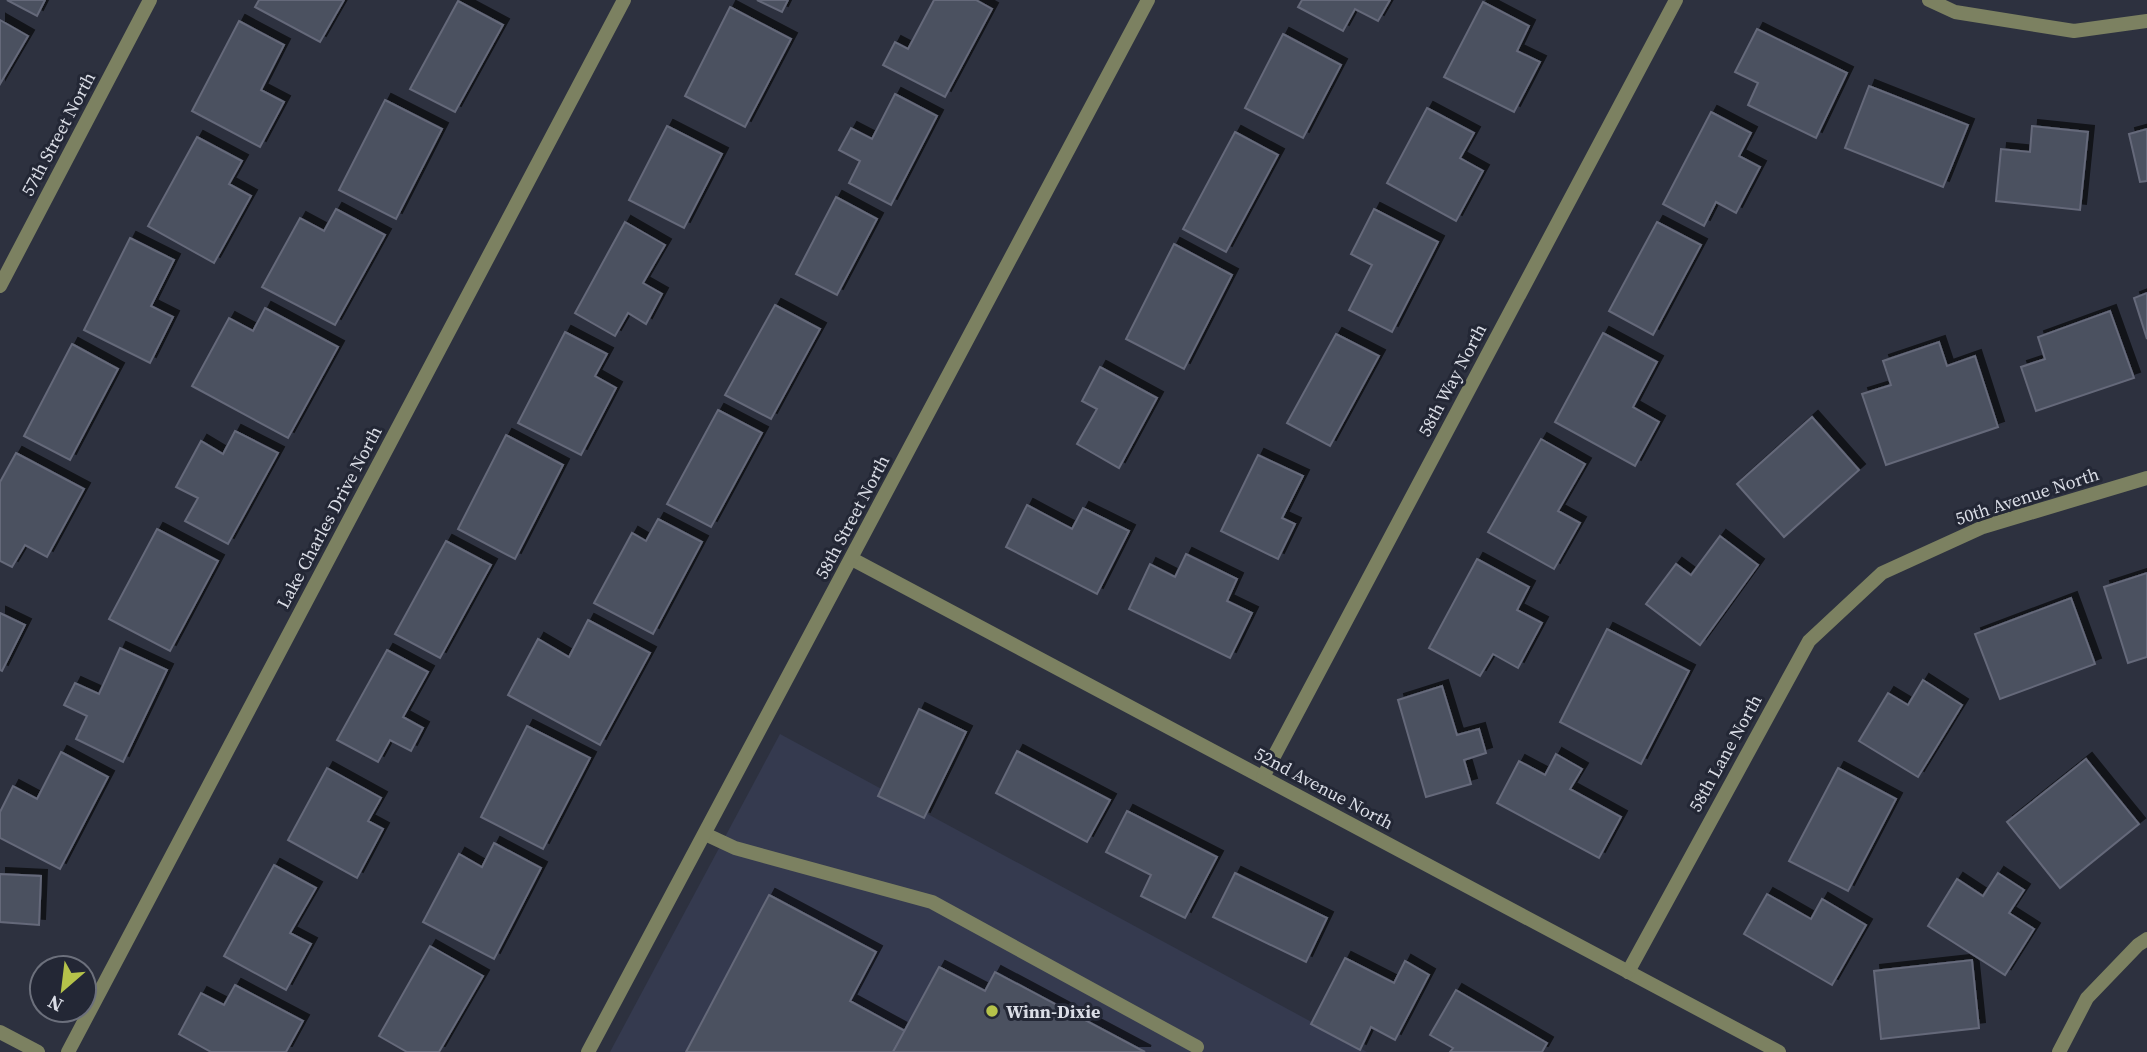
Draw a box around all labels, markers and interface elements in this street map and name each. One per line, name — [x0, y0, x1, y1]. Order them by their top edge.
street label: 57th Street North — [15, 67, 101, 200]
street label: 58th Way North — [1412, 319, 1492, 441]
street label: Lake Charles Drive North — [270, 421, 388, 613]
street label: 58th Street North — [809, 450, 895, 583]
street label: 50th Avenue North — [1952, 461, 2102, 531]
street label: 58th Lane North — [1682, 690, 1768, 816]
street label: 52nd Avenue North — [1250, 741, 1398, 835]
north arrow — [28, 954, 98, 1024]
text: N — [43, 989, 67, 1019]
place label: Winn-Dixie — [1006, 999, 1100, 1024]
marker: Winn-Dixie — [984, 1003, 1000, 1019]

